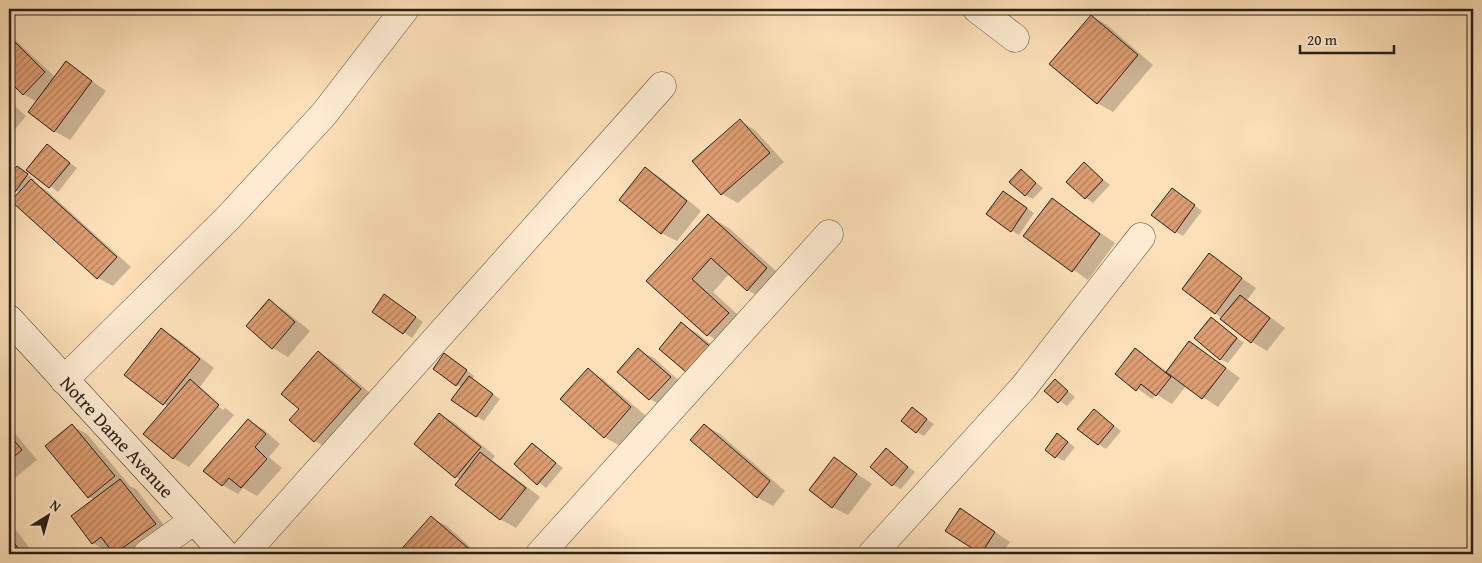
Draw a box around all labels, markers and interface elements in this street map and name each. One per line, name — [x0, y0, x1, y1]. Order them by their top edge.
scale bar — [1300, 22, 1393, 54]
text: 20 m — [1307, 29, 1338, 50]
street label: Notre Dame Avenue — [54, 369, 181, 504]
north arrow — [22, 490, 72, 540]
text: N — [46, 495, 66, 517]

